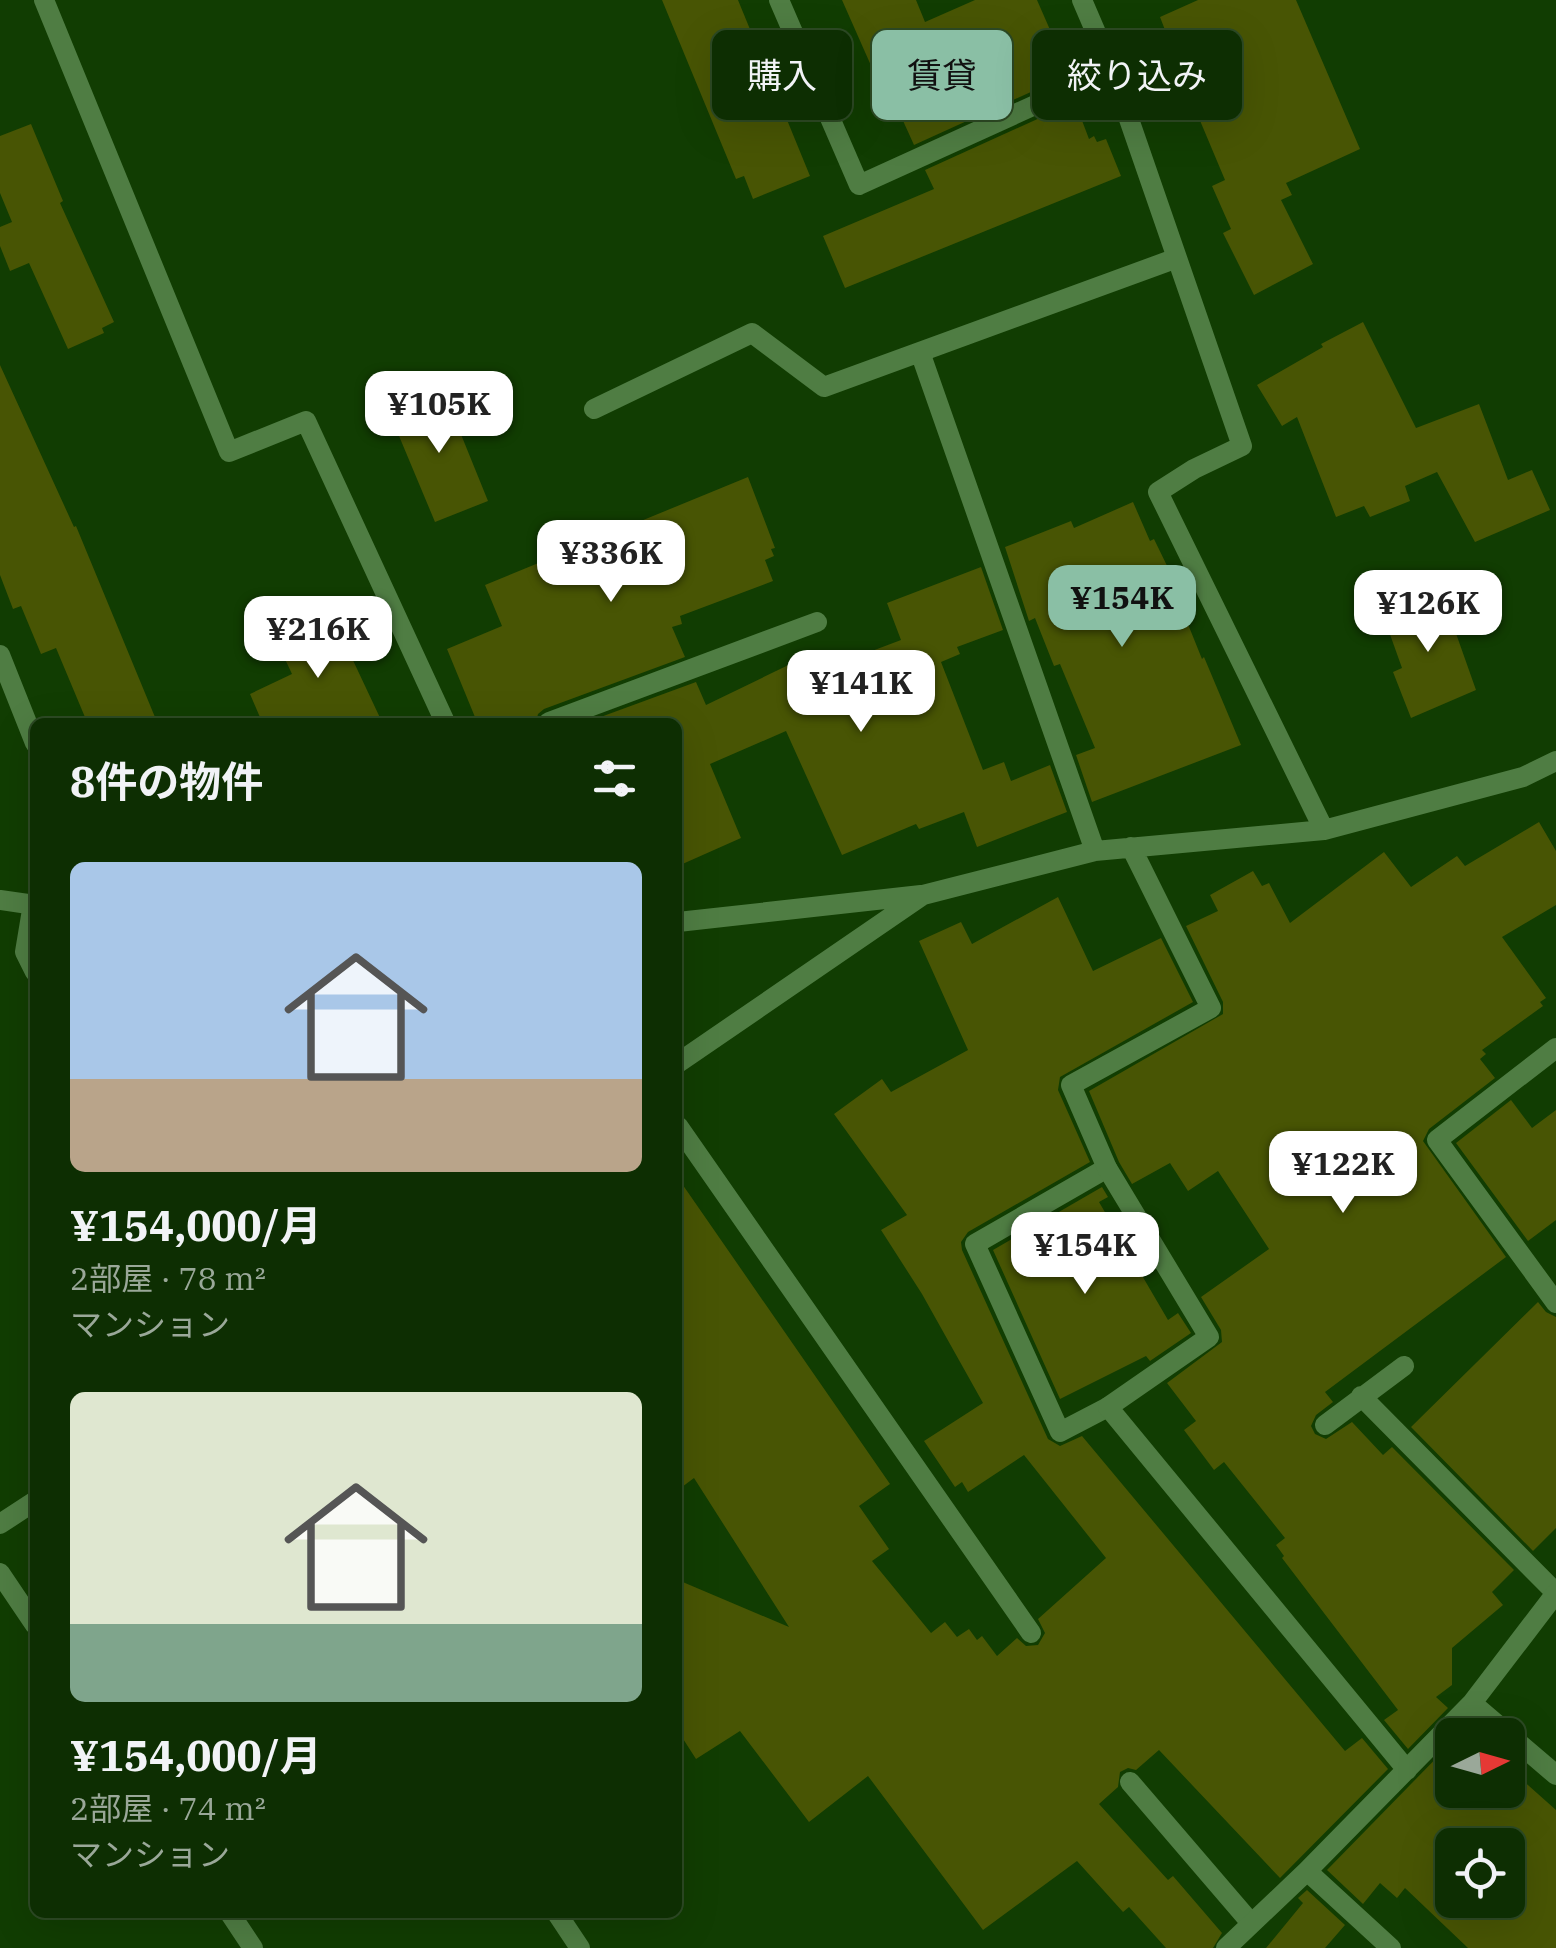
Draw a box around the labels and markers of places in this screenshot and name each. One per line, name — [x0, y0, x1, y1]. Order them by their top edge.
pin: ¥105K — [369, 371, 509, 456]
pin: ¥336K — [541, 520, 681, 605]
pin: ¥154K — [1052, 565, 1192, 650]
pin: ¥126K — [1358, 570, 1498, 655]
pin: ¥216K — [248, 596, 388, 681]
pin: ¥141K — [791, 650, 931, 735]
pin: ¥122K — [1273, 1131, 1413, 1216]
pin: ¥154K — [1015, 1212, 1155, 1297]

